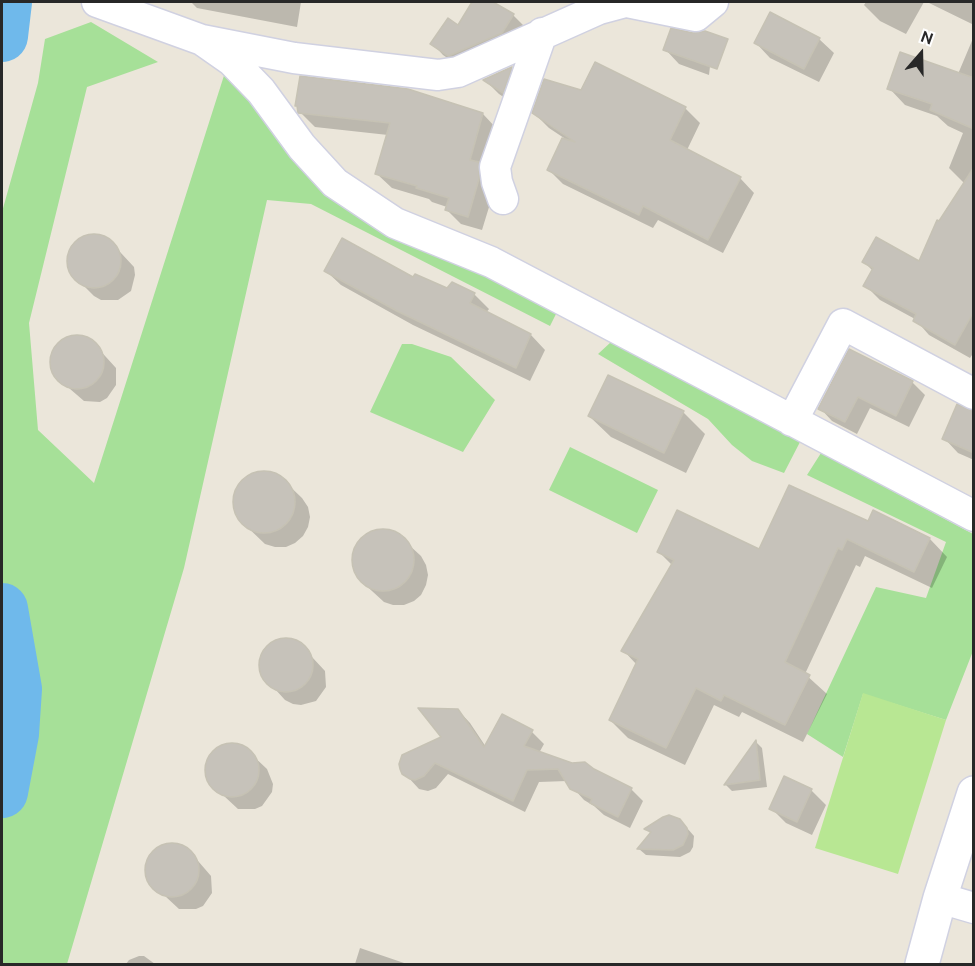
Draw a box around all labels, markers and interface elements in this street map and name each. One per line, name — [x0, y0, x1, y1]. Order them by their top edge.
north arrow — [891, 24, 951, 84]
text: N — [918, 27, 936, 48]

